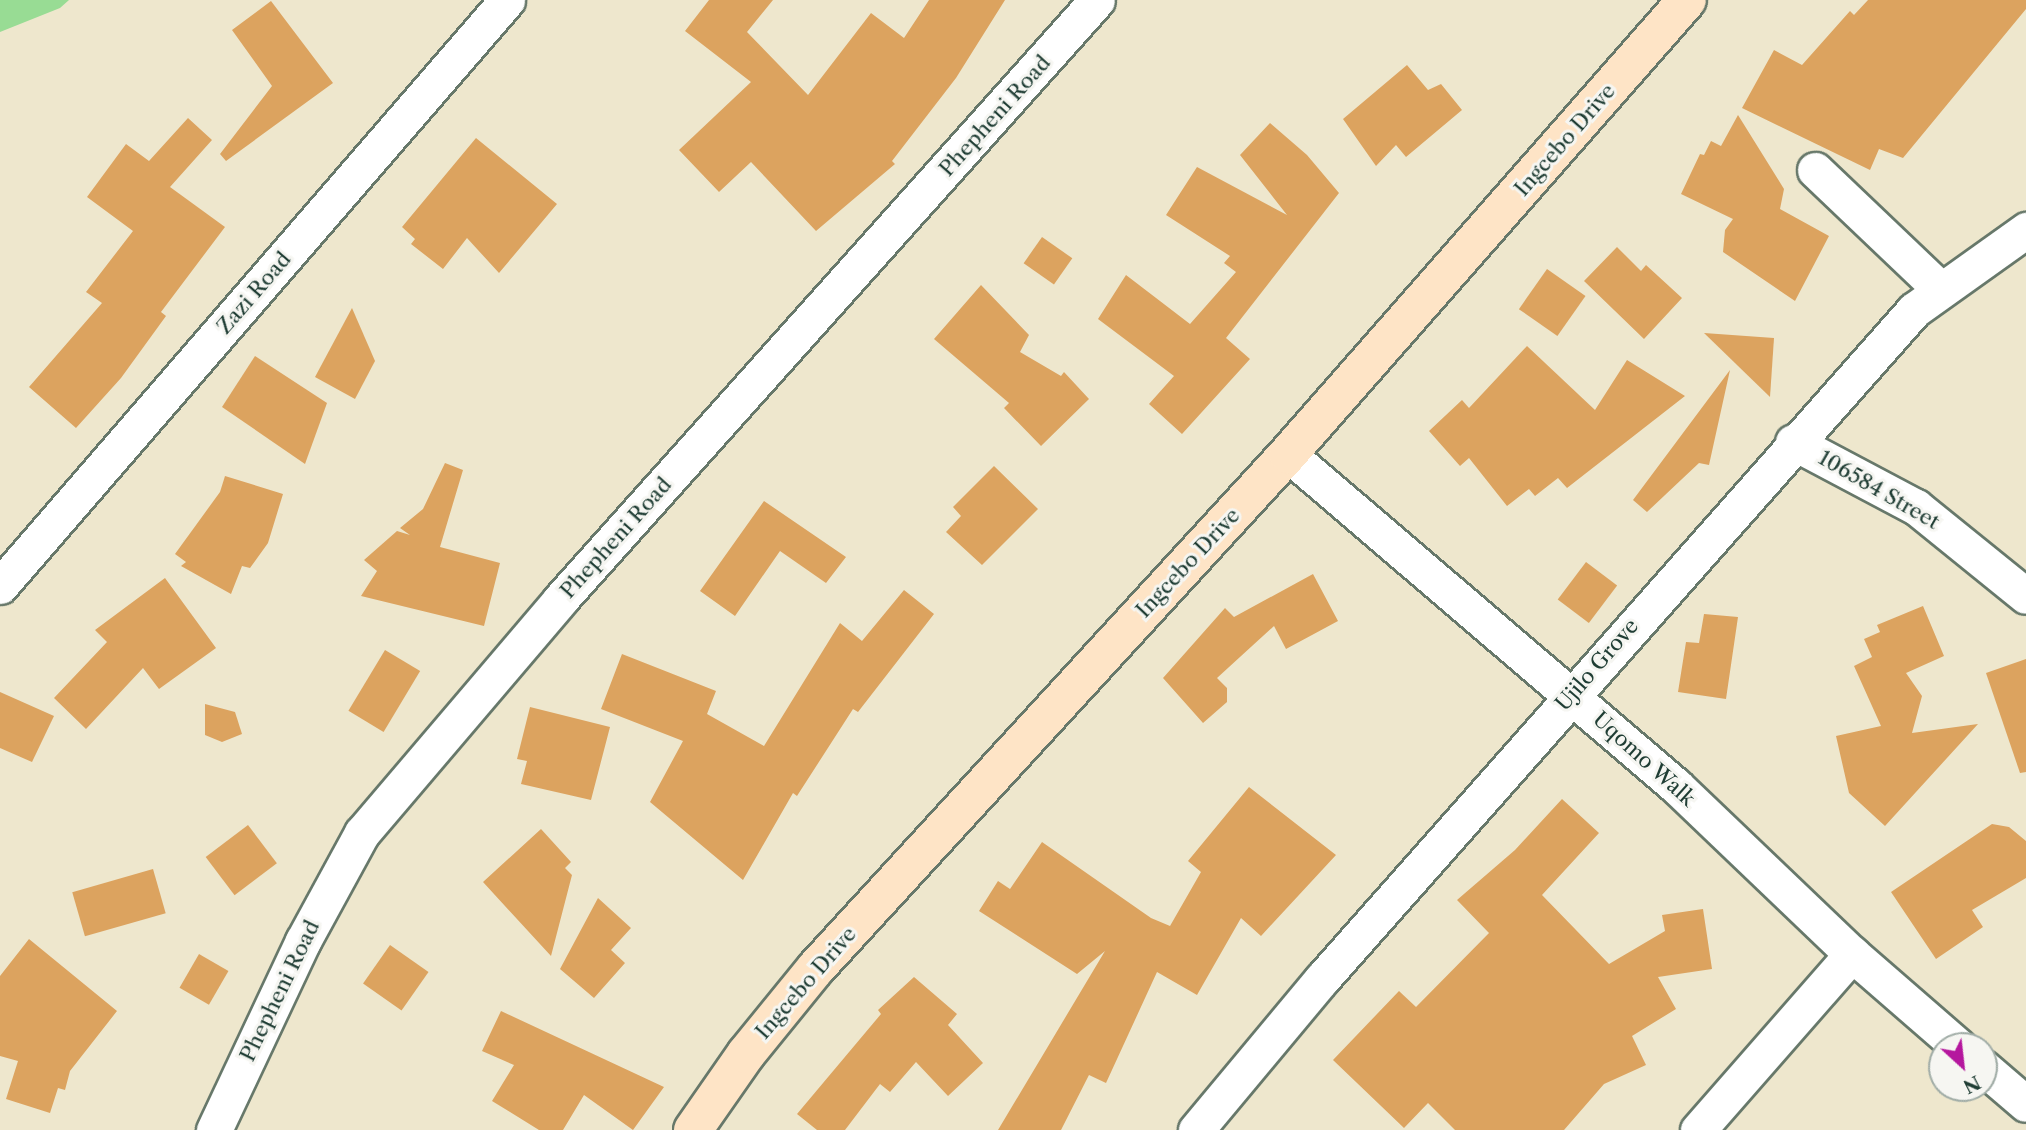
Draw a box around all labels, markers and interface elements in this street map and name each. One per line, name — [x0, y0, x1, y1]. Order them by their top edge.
street label: Phepheni Road — [934, 50, 1056, 182]
street label: Ingcebo Drive — [1509, 79, 1621, 201]
street label: Zazi Road — [212, 247, 296, 339]
street label: 106584 Street — [1814, 445, 1944, 535]
street label: Phepheni Road — [555, 472, 677, 604]
street label: Ingcebo Drive — [1131, 503, 1245, 623]
street label: Ujilo Grove — [1550, 614, 1644, 716]
street label: Uqomo Walk — [1587, 706, 1701, 812]
street label: Phepheni Road — [235, 916, 325, 1066]
street label: Ingcebo Drive — [750, 922, 862, 1044]
north arrow — [1928, 1032, 1998, 1102]
text: N — [1959, 1070, 1984, 1098]

